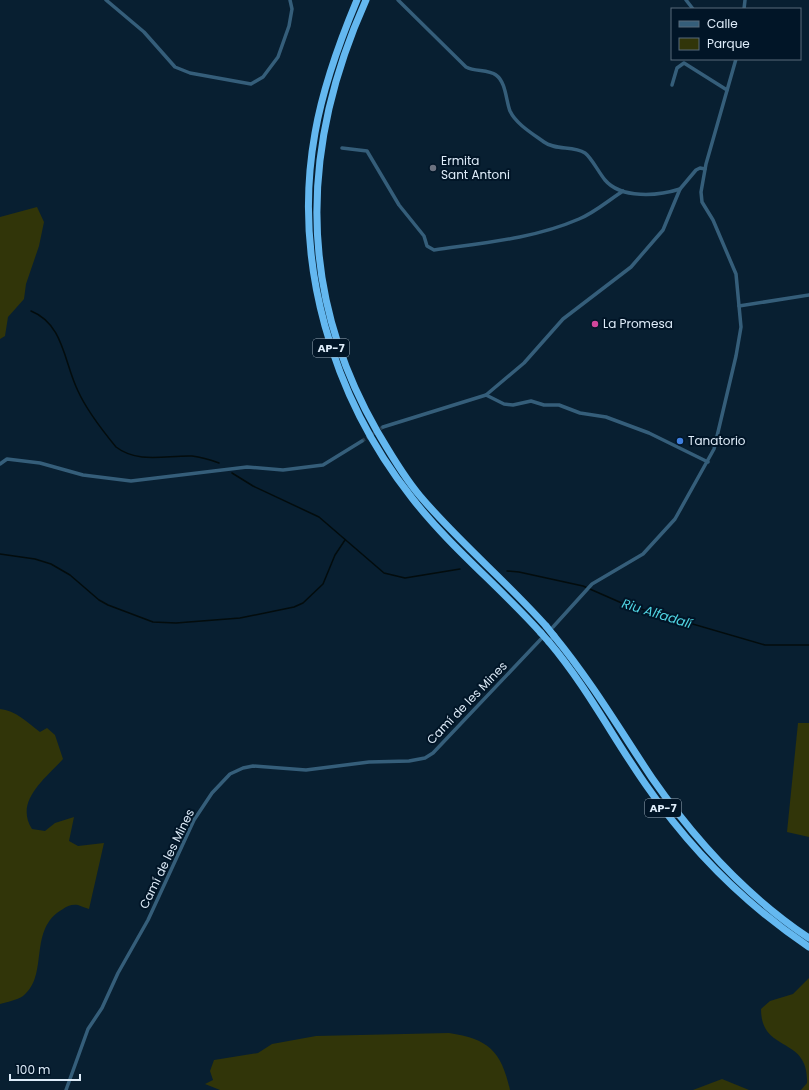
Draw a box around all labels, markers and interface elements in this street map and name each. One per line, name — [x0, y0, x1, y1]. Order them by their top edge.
legend — [671, 8, 801, 60]
text: Calle — [707, 15, 738, 32]
text: Parque — [707, 35, 750, 52]
place label: Ermita Sant Antoni — [441, 152, 510, 183]
marker: Ermita Sant Antoni — [428, 163, 438, 173]
place label: La Promesa — [603, 315, 673, 332]
marker: La Promesa — [590, 319, 600, 329]
road number: AP-7 — [313, 339, 349, 357]
place label: Tanatorio — [688, 432, 746, 449]
marker: Tanatorio — [675, 436, 685, 446]
water label: Riu Alfadalí — [620, 594, 695, 633]
street label: Camí de les Mines — [423, 657, 511, 748]
road number: AP-7 — [645, 799, 681, 817]
street label: Camí de les Mines — [135, 806, 198, 912]
scale bar — [10, 1056, 80, 1082]
text: 100 m — [16, 1061, 50, 1078]

